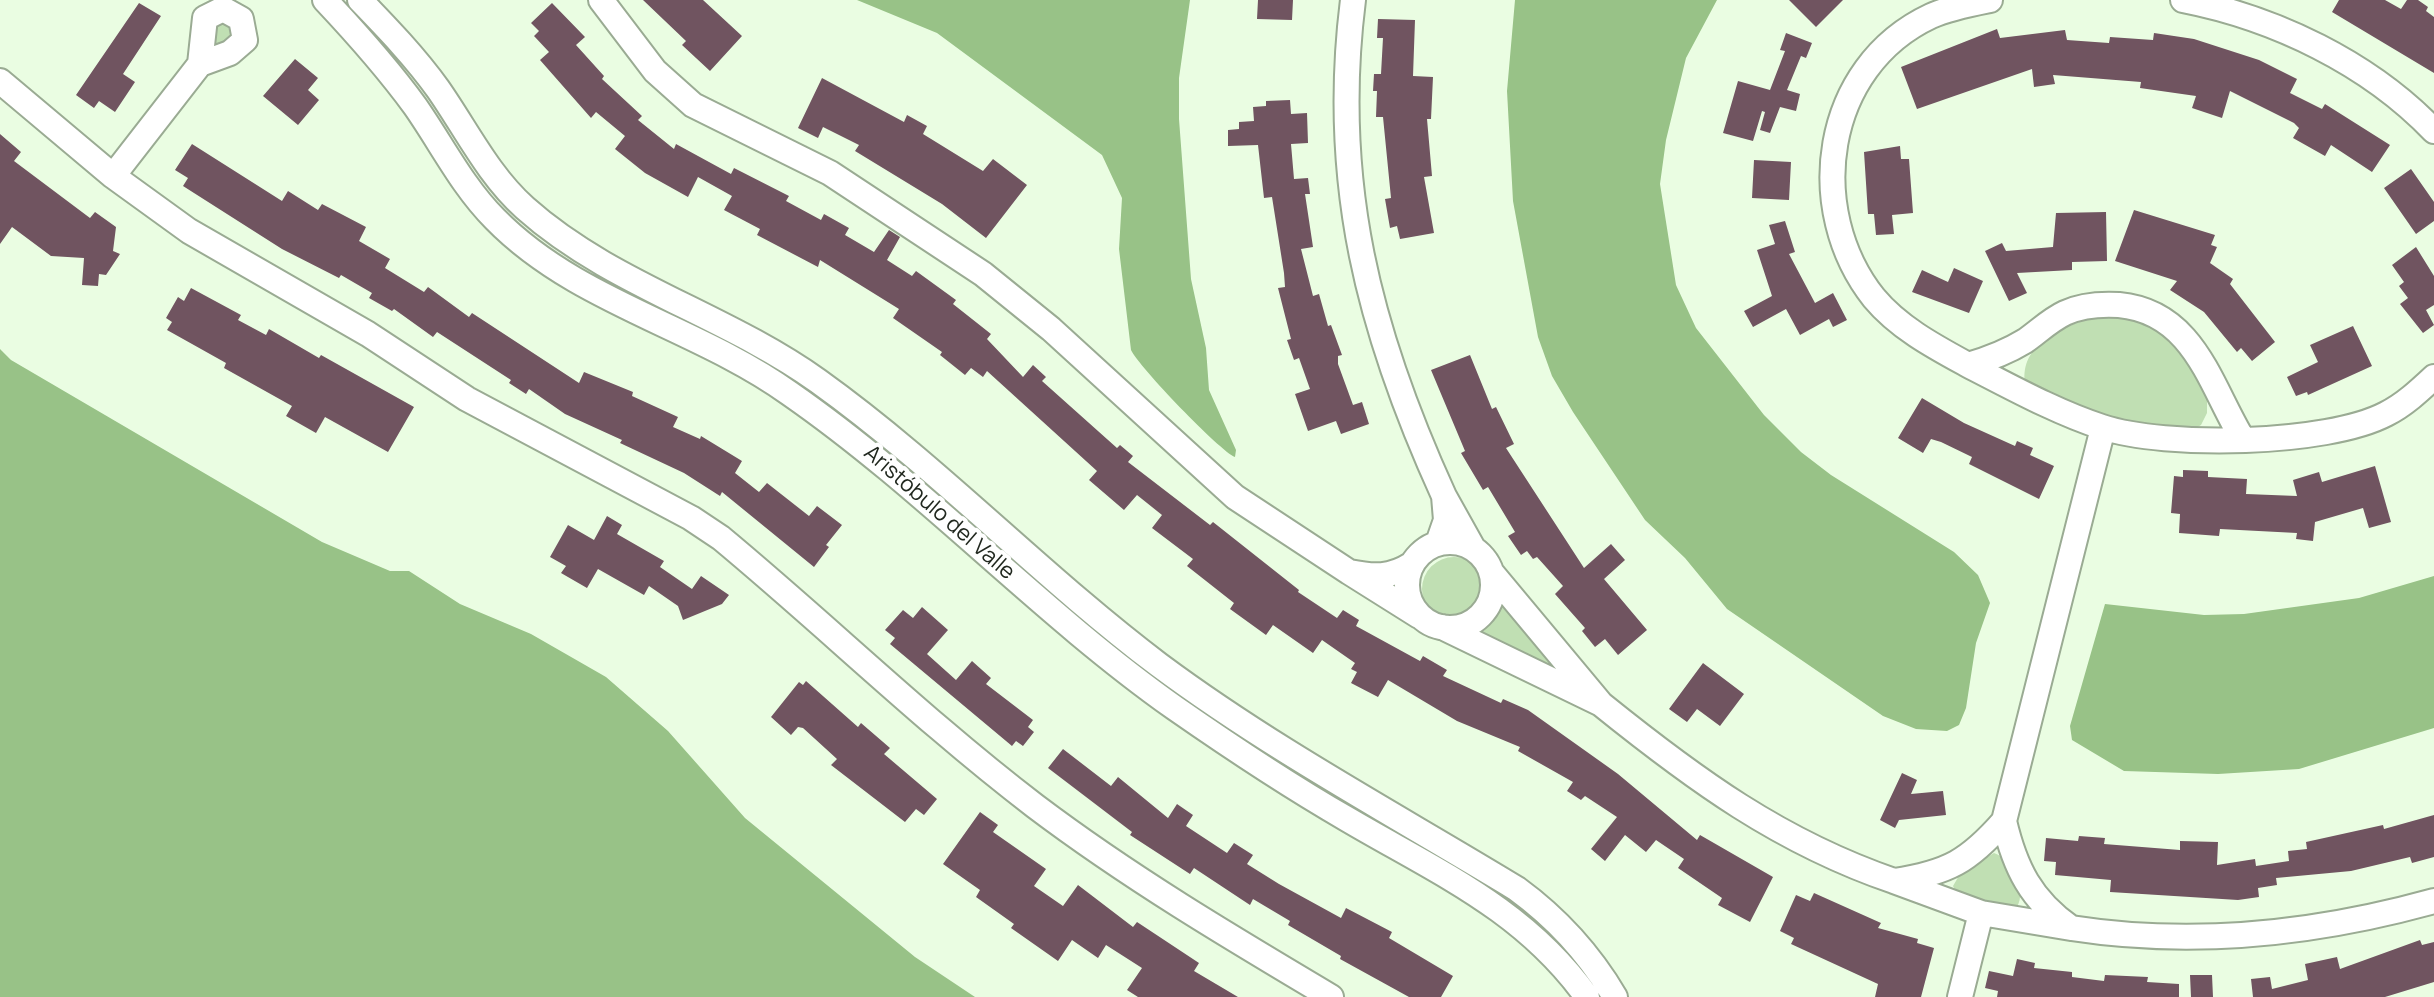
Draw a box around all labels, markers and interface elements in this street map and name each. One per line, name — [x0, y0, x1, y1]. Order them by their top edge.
street label: Aristóbulo del Valle — [858, 440, 1020, 586]

